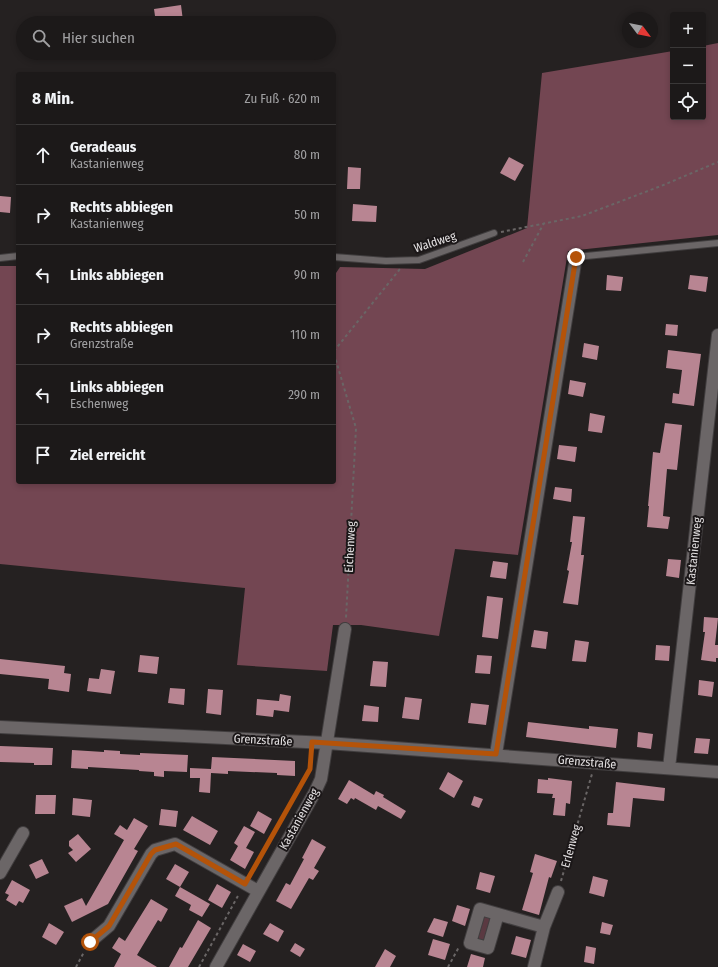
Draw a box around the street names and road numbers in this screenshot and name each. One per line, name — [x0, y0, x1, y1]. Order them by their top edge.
street label: Waldweg — [412, 229, 458, 255]
street label: Kastanienweg — [683, 516, 705, 586]
street label: Eichenweg — [342, 520, 358, 573]
street label: Grenzstraße — [233, 731, 293, 749]
street label: Grenzstraße — [557, 752, 617, 772]
street label: Kastanienweg — [276, 786, 322, 852]
street label: Erlenweg — [558, 822, 584, 869]

